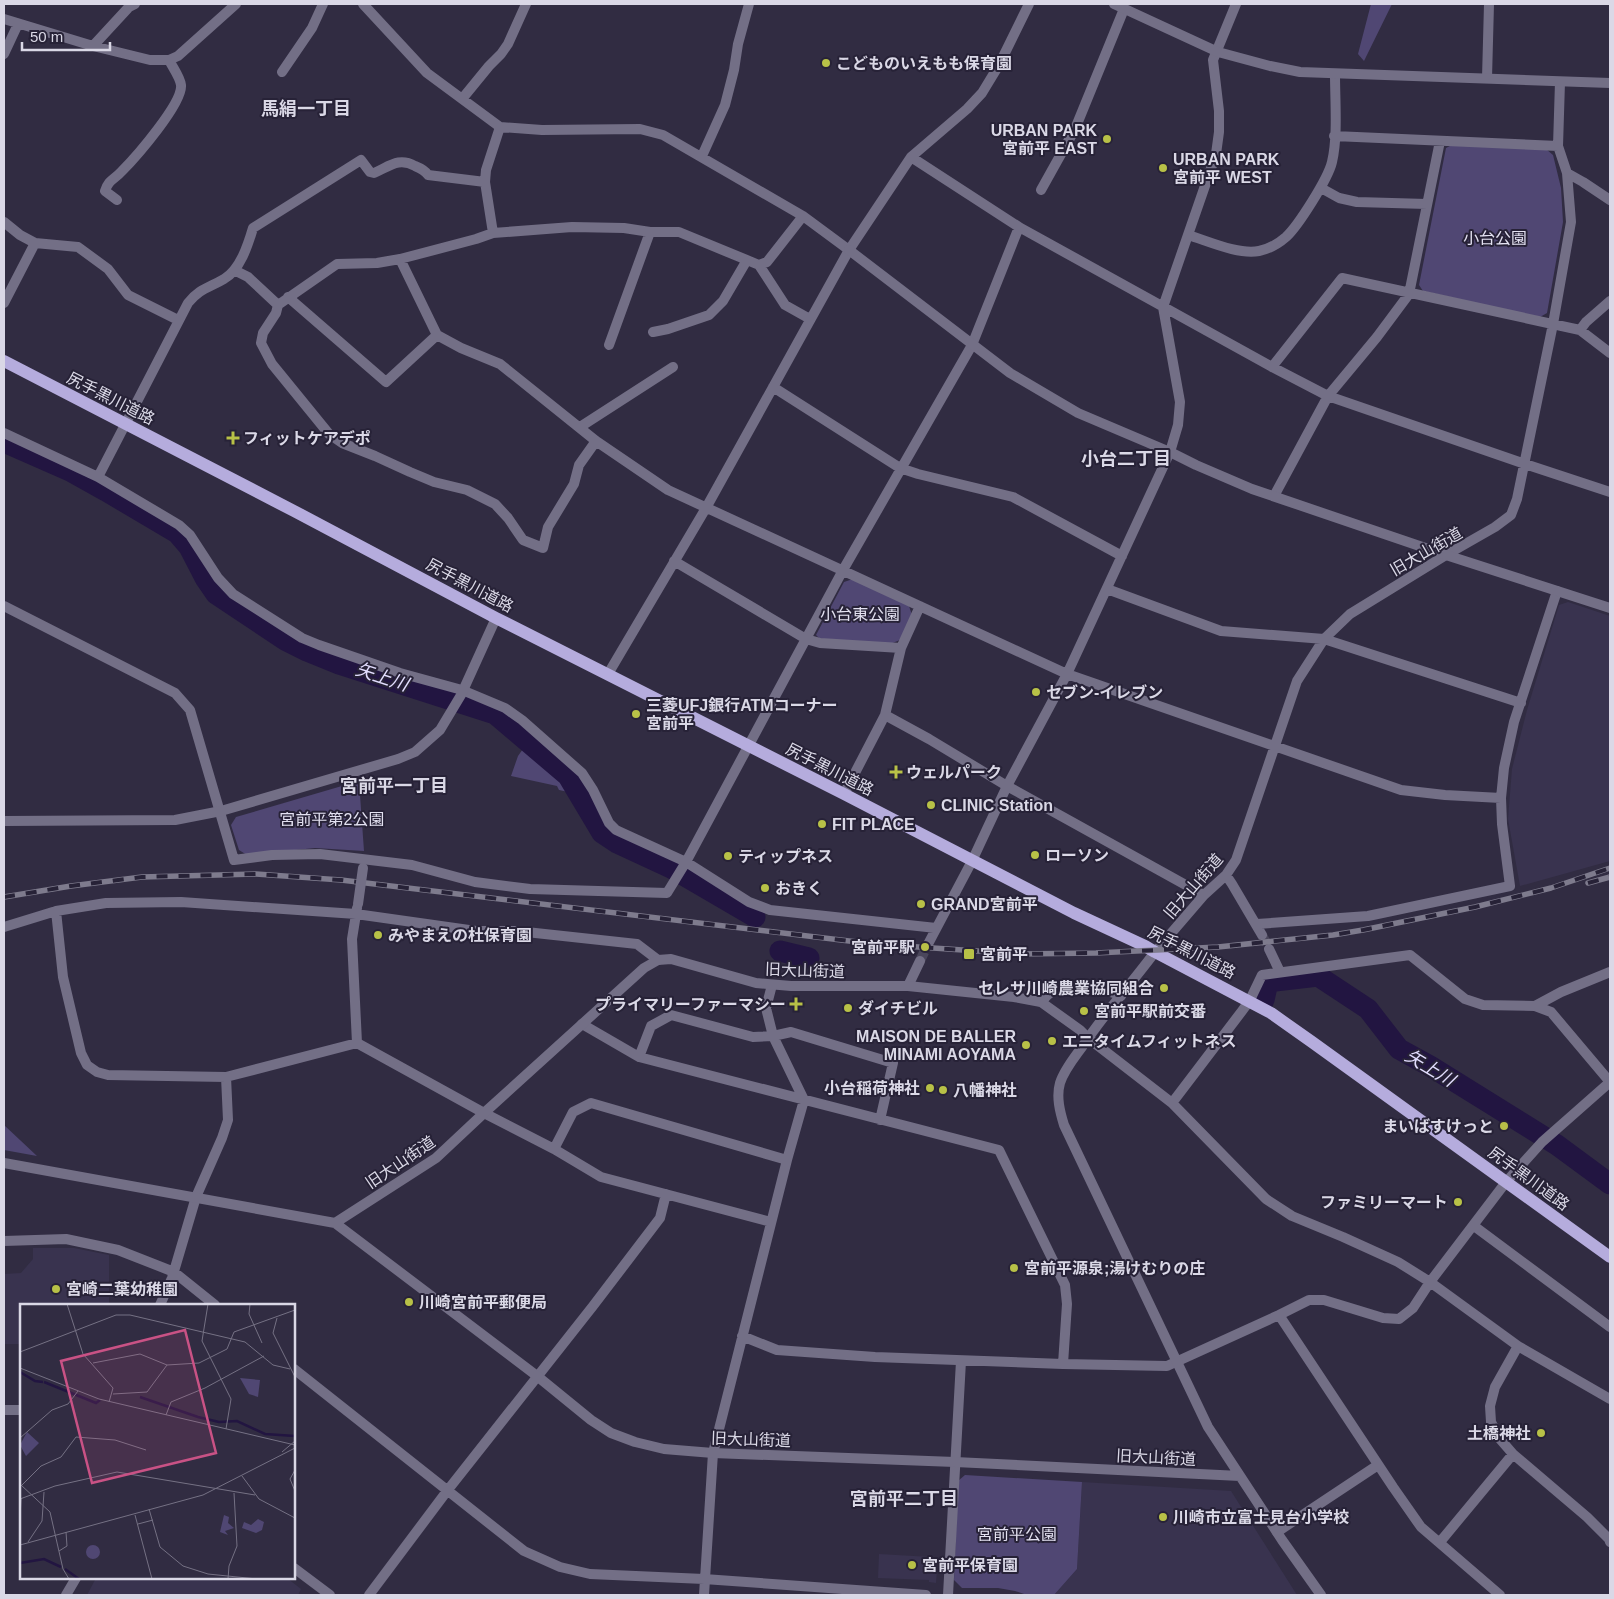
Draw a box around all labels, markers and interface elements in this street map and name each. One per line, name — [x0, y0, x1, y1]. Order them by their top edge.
scale bar — [22, 20, 110, 52]
text: 50 m — [30, 28, 63, 45]
place label: こどものいえもも保育園 — [836, 55, 1012, 72]
marker: こどものいえもも保育園 — [820, 57, 832, 69]
district label: 馬絹一丁目 — [261, 99, 351, 119]
place label: URBAN PARK 宮前平 EAST — [991, 122, 1097, 157]
marker: URBAN PARK 宮前平 EAST — [1101, 133, 1113, 145]
place label: URBAN PARK 宮前平 WEST — [1173, 151, 1280, 186]
marker: URBAN PARK 宮前平 WEST — [1157, 162, 1169, 174]
park label: 小台公園 — [1463, 230, 1527, 247]
street label: 尻手黒川道路 — [64, 369, 157, 428]
place label: フィットケアデポ — [243, 430, 371, 447]
marker: フィットケアデポ — [227, 432, 239, 444]
district label: 小台二丁目 — [1081, 449, 1171, 469]
street label: 旧大山街道 — [1387, 524, 1465, 579]
street label: 尻手黒川道路 — [423, 555, 516, 615]
park label: 小台東公園 — [820, 606, 900, 623]
water label: 矢上川 — [353, 659, 413, 695]
place label: セブン-イレブン — [1046, 684, 1163, 701]
marker: セブン-イレブン — [1030, 686, 1042, 698]
place label: 三菱UFJ銀行ATMコーナー 宮前平 — [646, 697, 838, 732]
marker: 三菱UFJ銀行ATMコーナー 宮前平 — [630, 708, 642, 720]
street label: 尻手黒川道路 — [783, 740, 876, 799]
place label: ウェルパーク — [906, 764, 1002, 781]
marker: ウェルパーク — [890, 766, 902, 778]
district label: 宮前平一丁目 — [340, 776, 448, 796]
place label: CLINIC Station — [941, 797, 1053, 814]
marker: CLINIC Station — [925, 799, 937, 811]
park label: 宮前平第2公園 — [280, 811, 384, 828]
place label: FIT PLACE — [832, 816, 915, 833]
marker: FIT PLACE — [816, 818, 828, 830]
place label: ローソン — [1045, 847, 1109, 864]
place label: ティップネス — [738, 848, 833, 865]
marker: ローソン — [1029, 849, 1041, 861]
marker: ティップネス — [722, 850, 734, 862]
street label: 旧大山街道 — [1161, 851, 1226, 922]
place label: おきく — [775, 880, 823, 897]
marker: おきく — [759, 882, 771, 894]
place label: GRAND宮前平 — [931, 896, 1038, 913]
marker: GRAND宮前平 — [915, 898, 927, 910]
street label: 尻手黒川道路 — [1145, 923, 1238, 982]
place label: みやまえの杜保育園 — [388, 927, 532, 944]
marker: みやまえの杜保育園 — [372, 929, 384, 941]
place label: 宮前平駅 — [851, 939, 915, 956]
marker: 宮前平駅 — [919, 941, 931, 953]
place label: 宮前平 — [980, 946, 1028, 963]
marker: 宮前平 — [962, 947, 976, 961]
street label: 旧大山街道 — [765, 961, 845, 980]
place label: セレサ川崎農業協同組合 — [978, 980, 1154, 997]
marker: セレサ川崎農業協同組合 — [1158, 982, 1170, 994]
place label: プライマリーファーマシー — [595, 996, 786, 1013]
marker: プライマリーファーマシー — [790, 998, 802, 1010]
place label: ダイチビル — [858, 1000, 938, 1017]
marker: ダイチビル — [842, 1002, 854, 1014]
place label: 宮前平駅前交番 — [1094, 1003, 1206, 1020]
marker: 宮前平駅前交番 — [1078, 1005, 1090, 1017]
place label: MAISON DE BALLER MINAMI AOYAMA — [856, 1028, 1016, 1063]
place label: エニタイムフィットネス — [1062, 1033, 1236, 1050]
marker: エニタイムフィットネス — [1046, 1035, 1058, 1047]
marker: MAISON DE BALLER MINAMI AOYAMA — [1020, 1039, 1032, 1051]
water label: 矢上川 — [1402, 1046, 1460, 1092]
place label: 小台稲荷神社 — [824, 1079, 920, 1097]
place label: 八幡神社 — [953, 1081, 1017, 1099]
marker: 小台稲荷神社 — [924, 1082, 936, 1094]
marker: 八幡神社 — [937, 1084, 949, 1096]
place label: まいばすけっと — [1382, 1118, 1494, 1135]
marker: まいばすけっと — [1498, 1120, 1510, 1132]
street label: 旧大山街道 — [362, 1133, 438, 1192]
street label: 尻手黒川道路 — [1485, 1143, 1573, 1213]
place label: ファミリーマート — [1320, 1194, 1448, 1211]
marker: ファミリーマート — [1452, 1196, 1464, 1208]
place label: 宮前平源泉;湯けむりの庄 — [1024, 1260, 1205, 1277]
marker: 宮前平源泉;湯けむりの庄 — [1008, 1262, 1020, 1274]
place label: 宮崎二葉幼稚園 — [66, 1281, 178, 1298]
marker: 宮崎二葉幼稚園 — [50, 1283, 62, 1295]
place label: 川崎宮前平郵便局 — [419, 1294, 547, 1311]
marker: 川崎宮前平郵便局 — [403, 1296, 415, 1308]
inset map — [20, 1304, 295, 1579]
place label: 土橋神社 — [1467, 1424, 1531, 1442]
marker: 土橋神社 — [1535, 1427, 1547, 1439]
street label: 旧大山街道 — [711, 1430, 791, 1449]
street label: 旧大山街道 — [1116, 1447, 1196, 1468]
district label: 宮前平二丁目 — [850, 1489, 958, 1509]
place label: 川崎市立富士見台小学校 — [1173, 1509, 1349, 1526]
marker: 川崎市立富士見台小学校 — [1157, 1511, 1169, 1523]
park label: 宮前平公園 — [977, 1526, 1057, 1543]
place label: 宮前平保育園 — [922, 1557, 1018, 1574]
marker: 宮前平保育園 — [906, 1559, 918, 1571]

